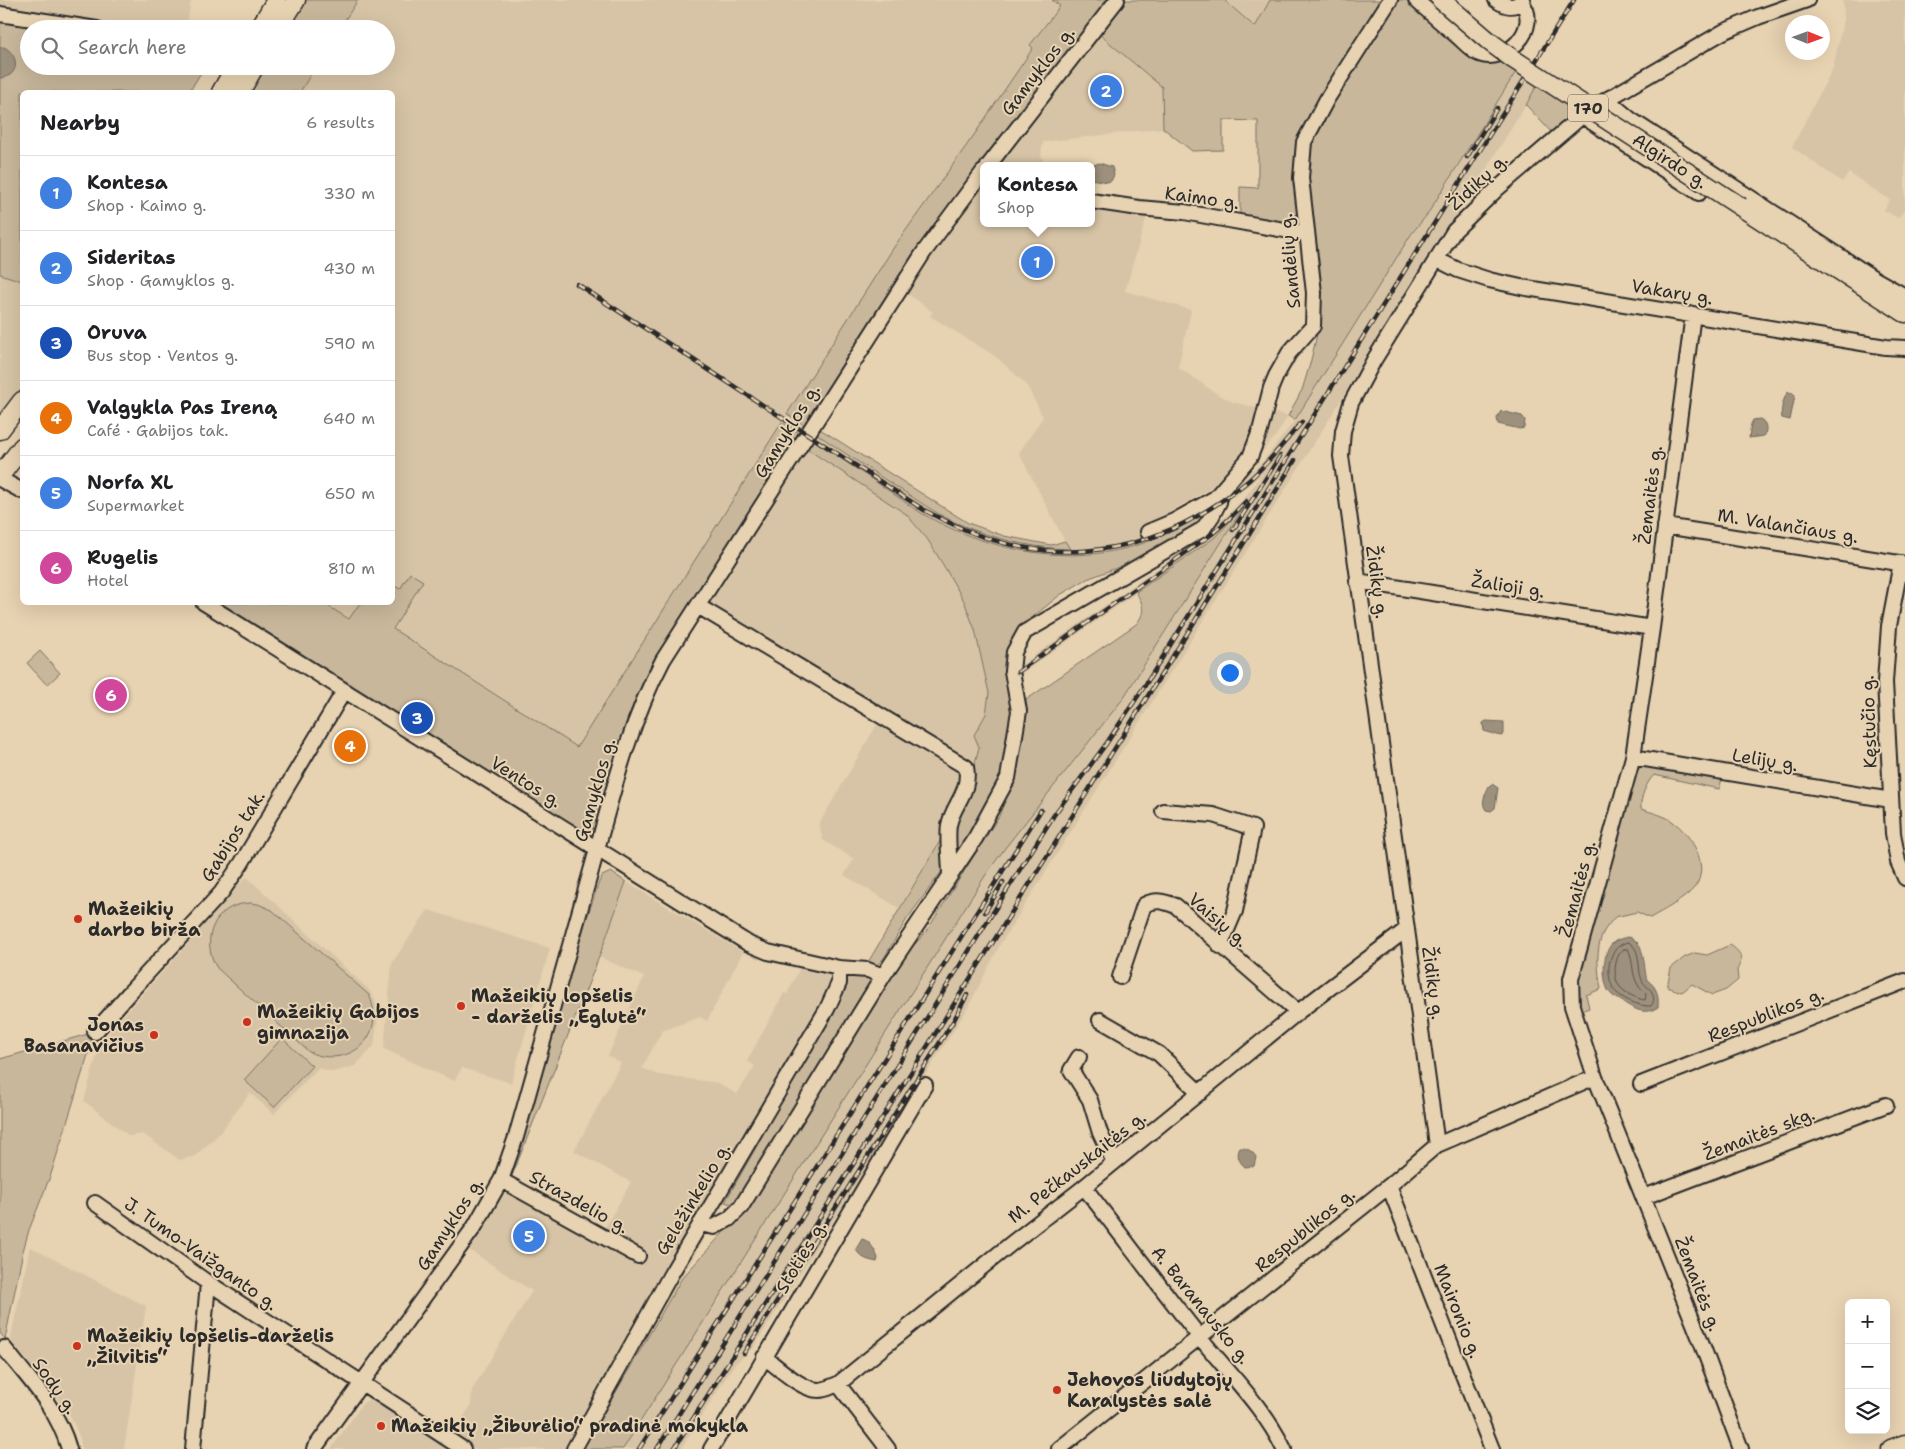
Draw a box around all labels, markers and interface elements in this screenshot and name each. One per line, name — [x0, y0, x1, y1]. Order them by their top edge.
north arrow — [1785, 15, 1830, 60]
search box — [20, 20, 395, 75]
street label: Gamyklos g. — [996, 22, 1080, 120]
icon: search — [38, 34, 66, 62]
text: Search here — [78, 35, 187, 60]
pin: 2 — [1090, 72, 1122, 110]
road number: 170 — [1568, 95, 1608, 122]
text: Nearby — [40, 109, 120, 137]
text: 6 results — [306, 112, 375, 133]
street label: Algirdo g. — [1628, 128, 1712, 194]
street label: Židikų g. — [1443, 148, 1513, 216]
popup — [980, 162, 1095, 227]
text: Kontesa — [87, 170, 168, 195]
text: Kontesa — [997, 172, 1078, 197]
street label: Kaimo g. — [1163, 181, 1241, 215]
text: 1 — [52, 183, 60, 204]
text: 330 m — [323, 183, 375, 204]
text: Shop · Kaimo g. — [87, 195, 206, 216]
text: Shop — [997, 197, 1034, 218]
street label: Sandėlių g. — [1274, 212, 1306, 310]
pin: 1 — [1021, 243, 1053, 281]
text: Sideritas — [87, 245, 175, 270]
text: 2 — [50, 258, 62, 279]
text: 430 m — [324, 258, 375, 279]
text: Shop · Gamyklos g. — [87, 270, 235, 291]
street label: Vakarų g. — [1629, 274, 1715, 310]
text: Oruva — [87, 320, 147, 345]
text: 3 — [50, 333, 62, 354]
text: 590 m — [325, 333, 375, 354]
text: Bus stop · Ventos g. — [87, 345, 238, 366]
street label: Gamyklos g. — [749, 379, 825, 483]
text: Valgykla Pas Ireną — [87, 395, 277, 420]
text: 4 — [50, 408, 62, 429]
text: 640 m — [323, 408, 375, 429]
text: Café · Gabijos tak. — [87, 420, 228, 441]
street label: Žemaitės g. — [1632, 444, 1668, 546]
text: Norfa XL — [87, 470, 173, 495]
text: 5 — [51, 483, 61, 504]
text: 650 m — [324, 483, 375, 504]
text: Supermarket — [87, 495, 184, 516]
street label: M. Valančiaus g. — [1716, 503, 1860, 549]
street label: Židikų g. — [1360, 544, 1394, 620]
text: Rugelis — [87, 545, 158, 570]
text: 6 — [50, 558, 62, 579]
text: 810 m — [328, 558, 375, 579]
street label: Žalioji g. — [1470, 568, 1546, 604]
text: Hotel — [87, 570, 128, 591]
your location — [1217, 660, 1243, 686]
street label: Kęstučio g. — [1855, 675, 1883, 769]
pin: 6 — [95, 676, 127, 714]
pin: 3 — [401, 699, 433, 737]
pin: 4 — [334, 727, 366, 765]
street label: Gamyklos g. — [569, 735, 621, 845]
street label: Lelijų g. — [1730, 743, 1800, 777]
street label: Ventos g. — [486, 751, 566, 813]
street label: Gabijos tak. — [195, 786, 271, 886]
street label: Žemaitės g. — [1553, 838, 1601, 940]
street label: Vaisių g. — [1183, 887, 1253, 953]
place label: Mažeikių darbo birža — [88, 897, 201, 942]
marker: Mažeikių darbo birža — [72, 913, 84, 925]
street label: Židikų g. — [1416, 945, 1450, 1021]
street label: Respublikos g. — [1705, 982, 1827, 1048]
place label: Mažeikių lopšelis - darželis „Eglutė“ — [471, 984, 646, 1029]
place label: Mažeikių Gabijos gimnazija — [257, 1000, 419, 1045]
marker: Mažeikių lopšelis - darželis „Eglutė“ — [455, 1000, 467, 1012]
place label: Jonas Basanavičius — [24, 1013, 144, 1058]
marker: Mažeikių Gabijos gimnazija — [241, 1016, 253, 1028]
marker: Jonas Basanavičius — [148, 1029, 160, 1041]
street label: Žemaitės skg. — [1700, 1102, 1818, 1166]
street label: M. Pečkauskaitės g. — [1003, 1105, 1151, 1229]
street label: Geležinkelio g. — [650, 1138, 736, 1260]
street label: Strazdelio g. — [525, 1165, 633, 1239]
street label: Gamyklos g. — [411, 1173, 489, 1275]
street label: Respublikos g. — [1250, 1182, 1360, 1278]
street label: J. Tumo-Vaižganto g. — [119, 1192, 283, 1316]
street label: Stoties g. — [770, 1216, 832, 1298]
pin: 5 — [513, 1217, 545, 1255]
street label: Žemaitės g. — [1669, 1233, 1727, 1335]
street label: A. Baranausko g. — [1146, 1241, 1256, 1369]
street label: Maironio g. — [1428, 1260, 1488, 1362]
map controls — [1845, 1299, 1890, 1434]
button: + — [1845, 1299, 1890, 1344]
place label: Mažeikių lopšelis-darželis „Žilvitis“ — [87, 1324, 334, 1369]
marker: Mažeikių lopšelis-darželis „Žilvitis“ — [71, 1340, 83, 1352]
button: − — [1845, 1344, 1890, 1389]
street label: Sodų g. — [27, 1353, 83, 1419]
place label: Jehovos liudytojų Karalystės salė — [1067, 1368, 1233, 1413]
marker: Jehovos liudytojų Karalystės salė — [1051, 1384, 1063, 1396]
button: layers — [1845, 1389, 1890, 1434]
place label: Mažeikių „Žiburėlio“ pradinė mokykla — [391, 1414, 749, 1438]
marker: Mažeikių „Žiburėlio“ pradinė mokykla — [375, 1420, 387, 1432]

